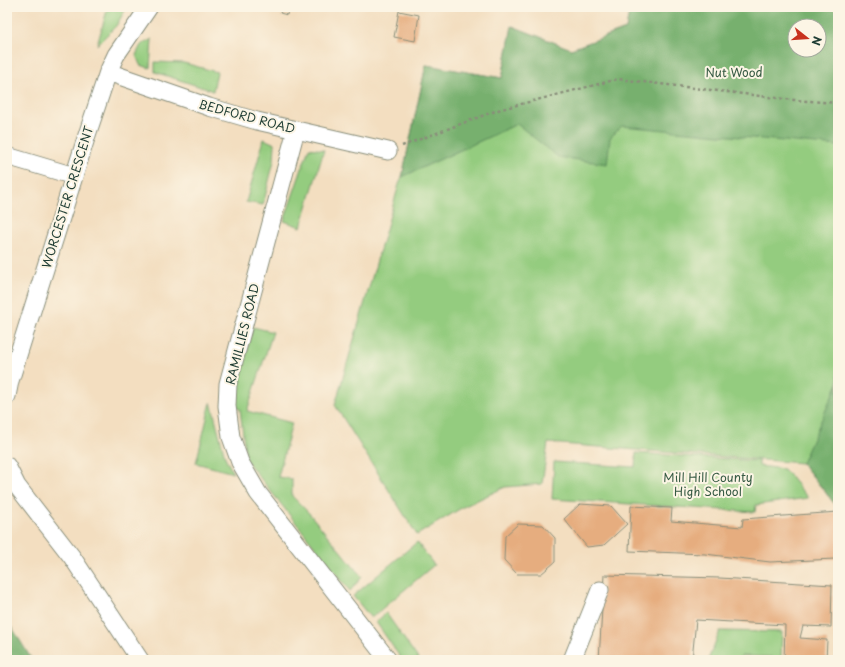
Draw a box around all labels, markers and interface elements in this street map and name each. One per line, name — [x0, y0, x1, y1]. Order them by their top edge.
north arrow — [787, 18, 827, 58]
text: N — [808, 34, 826, 48]
park label: Nut Wood — [705, 63, 763, 81]
street label: BEDFORD ROAD — [197, 94, 297, 138]
street label: WORCESTER CRESCENT — [37, 123, 97, 270]
street label: RAMILLIES ROAD — [221, 281, 263, 387]
park label: Mill Hill County High School — [663, 468, 753, 500]

